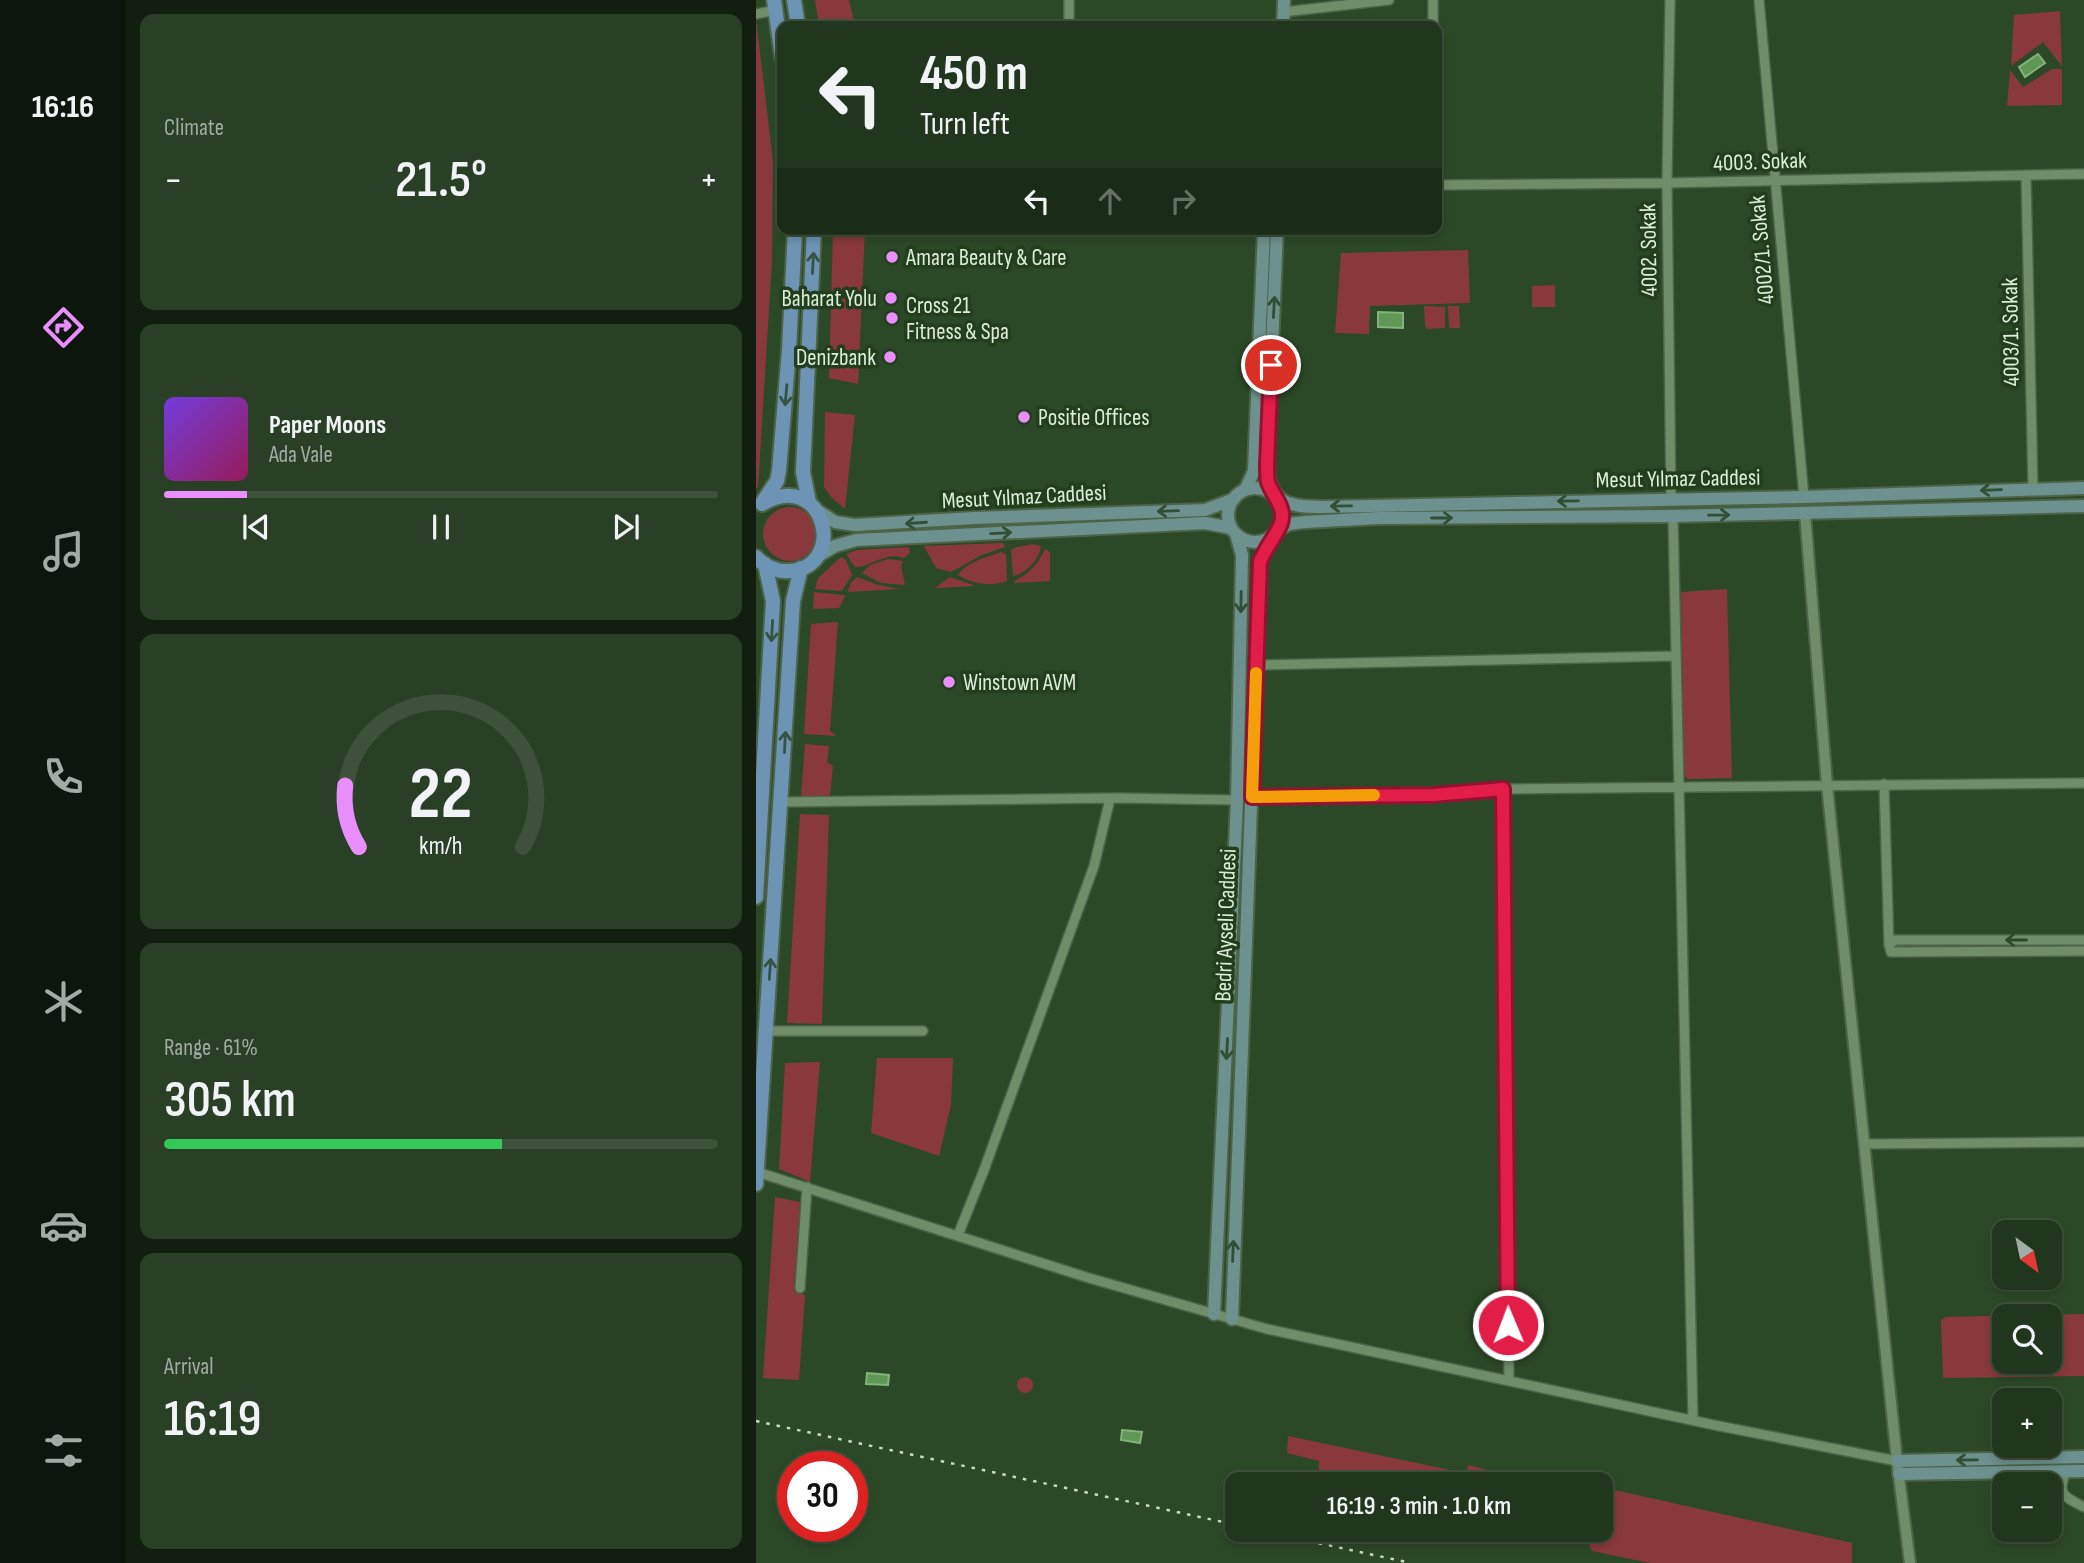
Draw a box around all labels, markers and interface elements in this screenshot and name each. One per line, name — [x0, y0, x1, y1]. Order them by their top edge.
text: 450 m — [920, 45, 1028, 104]
icon: left — [805, 49, 896, 140]
text: 16:16 — [32, 88, 94, 127]
text: Turn left — [920, 105, 1010, 144]
text: Climate — [164, 114, 224, 142]
street label: 4003. Sokak — [1713, 146, 1807, 178]
text: 21.5° — [395, 149, 487, 212]
text: − — [164, 158, 183, 203]
text: + — [699, 158, 718, 203]
icon: left — [1018, 182, 1056, 220]
icon: ahead — [1091, 182, 1129, 220]
icon: right — [1164, 182, 1202, 220]
street label: 4002/1. Sokak — [1743, 194, 1781, 306]
street label: 4002. Sokak — [1634, 203, 1664, 297]
place label: Amara Beauty & Care — [905, 244, 1067, 272]
marker: Amara Beauty & Care — [884, 249, 900, 265]
one-way arrow — [806, 252, 819, 275]
street label: 4003/1. Sokak — [1996, 277, 2026, 387]
place label: Baharat Yolu — [782, 285, 877, 313]
marker: Baharat Yolu — [883, 290, 899, 306]
place label: Cross 21 Fitness & Spa — [906, 292, 1009, 346]
one-way arrow — [1268, 295, 1281, 318]
icon: directions — [39, 303, 88, 352]
marker: Cross 21 Fitness & Spa — [884, 310, 900, 326]
pin — [1241, 335, 1301, 395]
place label: Denizbank — [796, 344, 876, 372]
icon: arrive — [1252, 346, 1290, 384]
marker: Denizbank — [882, 349, 898, 365]
one-way arrow — [779, 383, 792, 406]
place label: Positie Offices — [1038, 404, 1149, 432]
marker: Positie Offices — [1016, 409, 1032, 425]
text: Paper Moons — [269, 410, 386, 441]
text: Ada Vale — [269, 441, 333, 469]
street label: Mesut Yılmaz Caddesi — [1595, 464, 1761, 494]
street label: Mesut Yılmaz Caddesi — [941, 479, 1107, 515]
one-way arrow — [1980, 484, 2003, 497]
one-way arrow — [1557, 495, 1580, 508]
one-way arrow — [1329, 500, 1352, 513]
one-way arrow — [1157, 505, 1180, 518]
icon: previous — [237, 508, 275, 546]
icon: pause — [422, 508, 460, 546]
icon: next — [607, 508, 645, 546]
one-way arrow — [1707, 508, 1730, 521]
one-way arrow — [1431, 511, 1454, 525]
one-way arrow — [905, 517, 928, 530]
icon: music — [39, 527, 88, 576]
one-way arrow — [989, 527, 1012, 540]
one-way arrow — [1234, 590, 1247, 613]
one-way arrow — [765, 620, 778, 643]
place label: Winstown AVM — [963, 669, 1076, 697]
marker: Winstown AVM — [941, 674, 957, 690]
one-way arrow — [778, 731, 791, 754]
icon: phone — [39, 752, 88, 801]
text: 22 — [409, 752, 473, 840]
text: km/h — [419, 831, 463, 862]
street label: Bedri Ayseli Caddesi — [1209, 848, 1243, 1002]
one-way arrow — [2005, 933, 2028, 947]
one-way arrow — [764, 958, 777, 981]
icon: climate — [39, 977, 88, 1026]
text: Range · 61% — [164, 1034, 258, 1062]
one-way arrow — [1220, 1038, 1233, 1061]
text: 305 km — [164, 1069, 296, 1132]
icon: car — [39, 1201, 88, 1250]
north arrow — [1992, 1220, 2062, 1290]
map controls — [1992, 1220, 2062, 1542]
one-way arrow — [1227, 1239, 1240, 1262]
position arrow — [1471, 1288, 1545, 1362]
button: search — [1992, 1304, 2062, 1374]
text: Arrival — [164, 1353, 213, 1381]
text: 16:19 — [164, 1388, 262, 1451]
button: + — [1992, 1388, 2062, 1458]
icon: filters — [39, 1426, 88, 1475]
speed limit sign: 30 — [777, 1451, 868, 1542]
one-way arrow — [1956, 1453, 1979, 1466]
button: − — [1992, 1472, 2062, 1542]
text: 16:19 · 3 min · 1.0 km — [1327, 1491, 1511, 1522]

